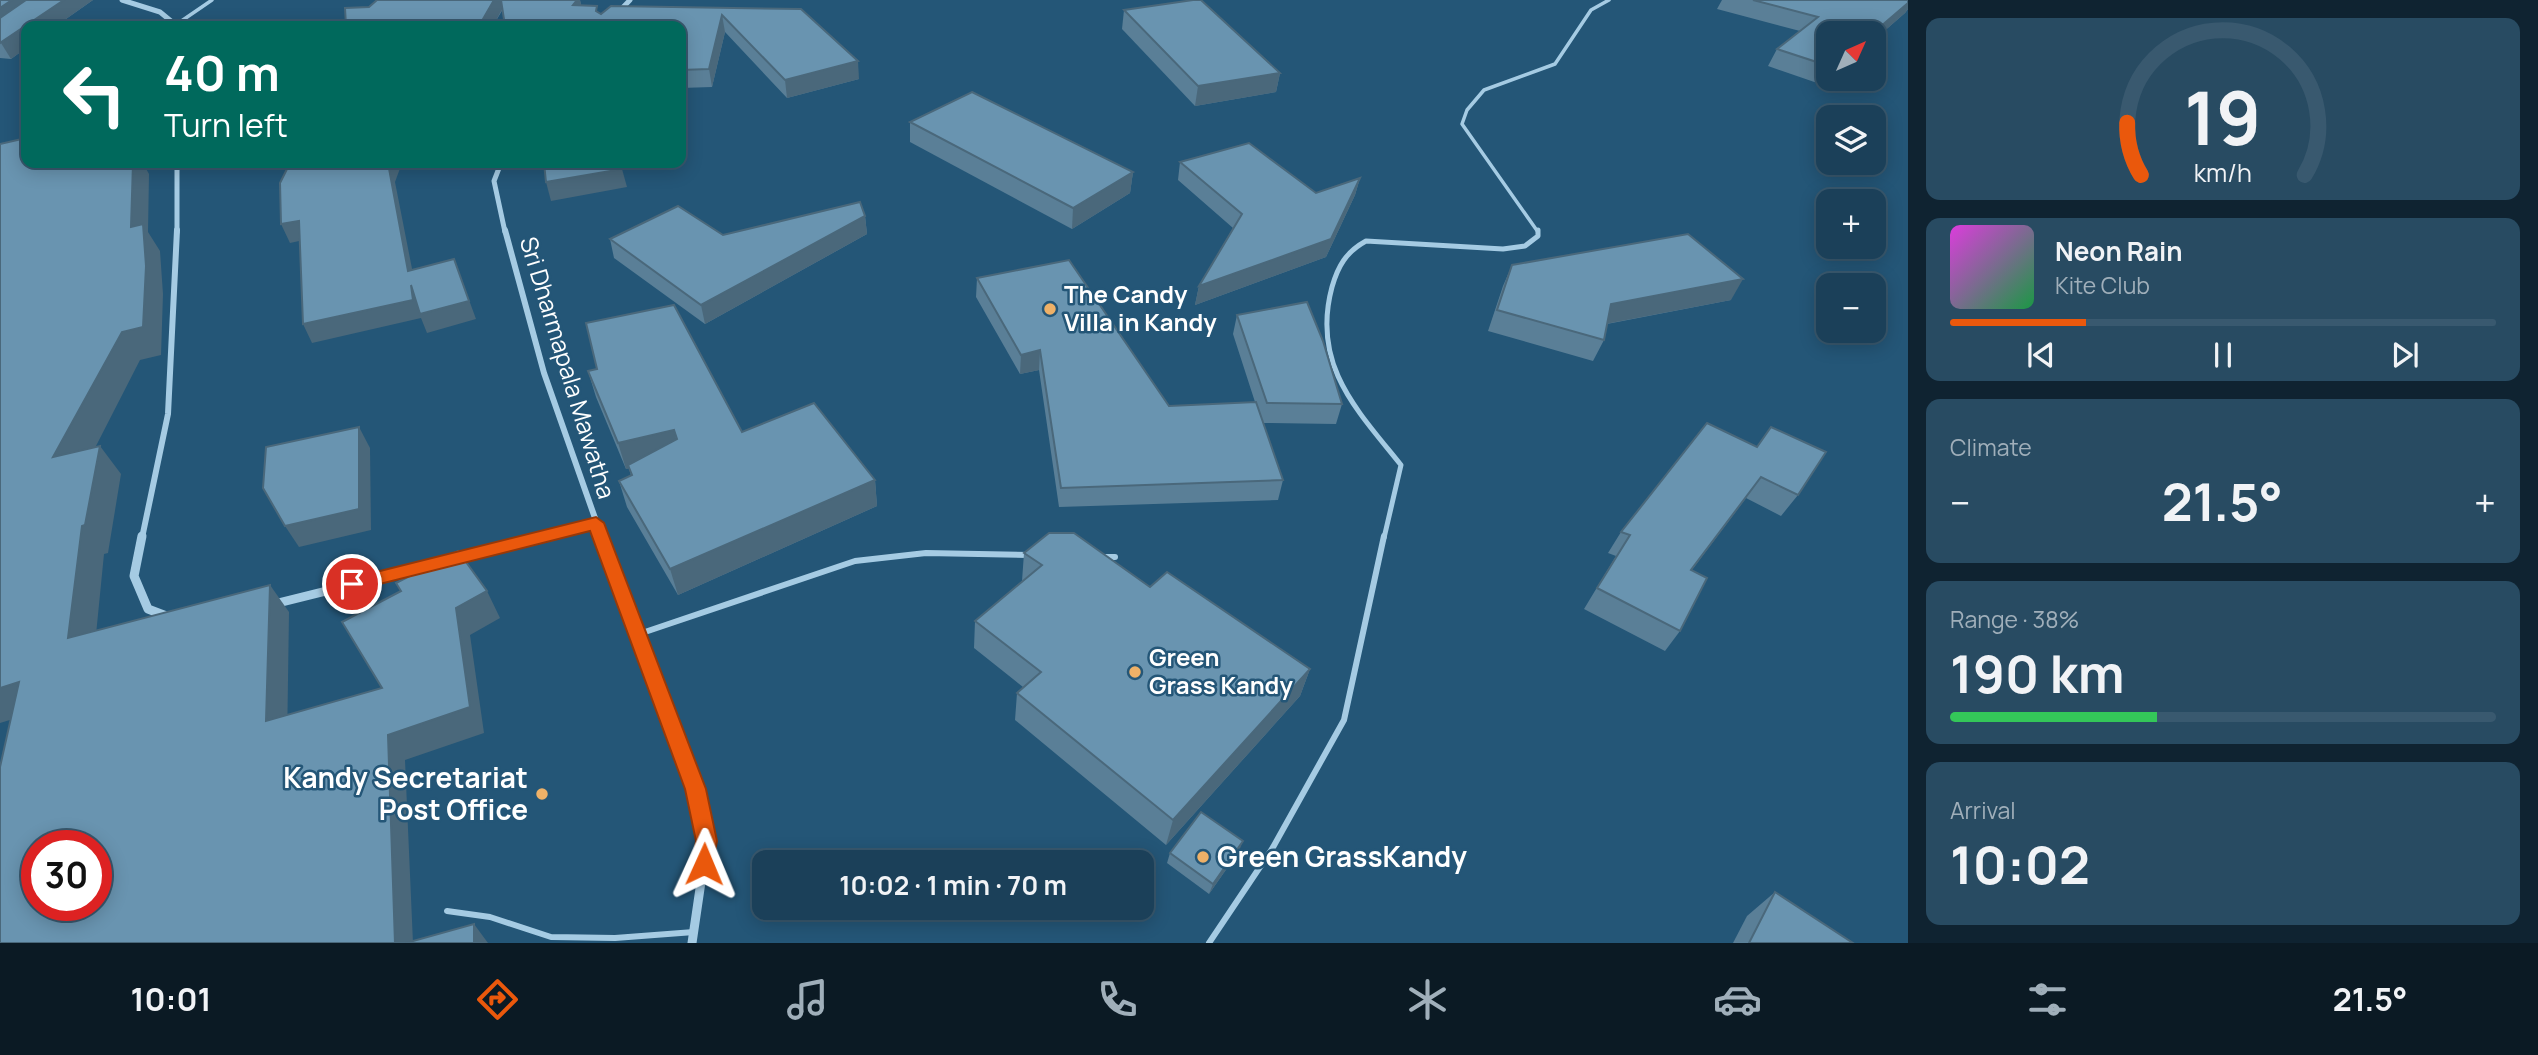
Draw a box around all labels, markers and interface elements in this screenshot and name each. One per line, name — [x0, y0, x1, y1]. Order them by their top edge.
north arrow — [1816, 21, 1886, 91]
map controls — [1816, 21, 1886, 343]
text: 40 m — [164, 39, 280, 106]
icon: left — [49, 49, 140, 140]
text: 19 — [2184, 67, 2262, 167]
text: Turn left — [164, 103, 288, 147]
button: layers — [1816, 105, 1886, 175]
text: km/h — [2194, 155, 2252, 190]
button: + — [1816, 189, 1886, 259]
street label: Sri Dharmapala Mawatha — [513, 232, 624, 503]
text: Neon Rain — [2055, 233, 2183, 269]
text: Kite Club — [2055, 269, 2150, 301]
button: − — [1816, 273, 1886, 343]
place label: The Candy Villa in Kandy — [1064, 277, 1217, 338]
marker: The Candy Villa in Kandy — [1042, 301, 1058, 317]
icon: previous — [2022, 336, 2060, 374]
icon: pause — [2204, 336, 2242, 374]
icon: next — [2386, 336, 2424, 374]
text: Climate — [1950, 431, 2032, 463]
text: 21.5° — [2162, 466, 2283, 537]
text: − — [1950, 476, 1971, 528]
text: + — [2474, 476, 2496, 528]
pin — [322, 554, 382, 614]
icon: arrive — [333, 565, 371, 603]
text: Range · 38% — [1950, 603, 2079, 635]
text: 190 km — [1950, 638, 2124, 709]
place label: Green Grass Kandy — [1149, 640, 1293, 701]
marker: Green Grass Kandy — [1127, 664, 1143, 680]
place label: Kandy Secretariat Post Office — [283, 758, 528, 828]
marker: Kandy Secretariat Post Office — [534, 786, 550, 802]
text: Arrival — [1950, 794, 2016, 826]
position arrow — [667, 827, 741, 901]
text: 10:02 — [1950, 829, 2090, 900]
speed limit sign: 30 — [21, 830, 112, 921]
place label: Green GrassKandy — [1217, 837, 1467, 875]
marker: Green GrassKandy — [1195, 849, 1211, 865]
text: 10:02 · 1 min · 70 m — [839, 867, 1067, 903]
icon: directions — [473, 975, 522, 1024]
icon: music — [783, 975, 832, 1024]
icon: phone — [1093, 975, 1142, 1024]
icon: climate — [1403, 975, 1452, 1024]
icon: car — [1713, 975, 1762, 1024]
icon: filters — [2023, 975, 2072, 1024]
text: 10:01 — [131, 977, 212, 1021]
text: 21.5° — [2333, 977, 2407, 1021]

